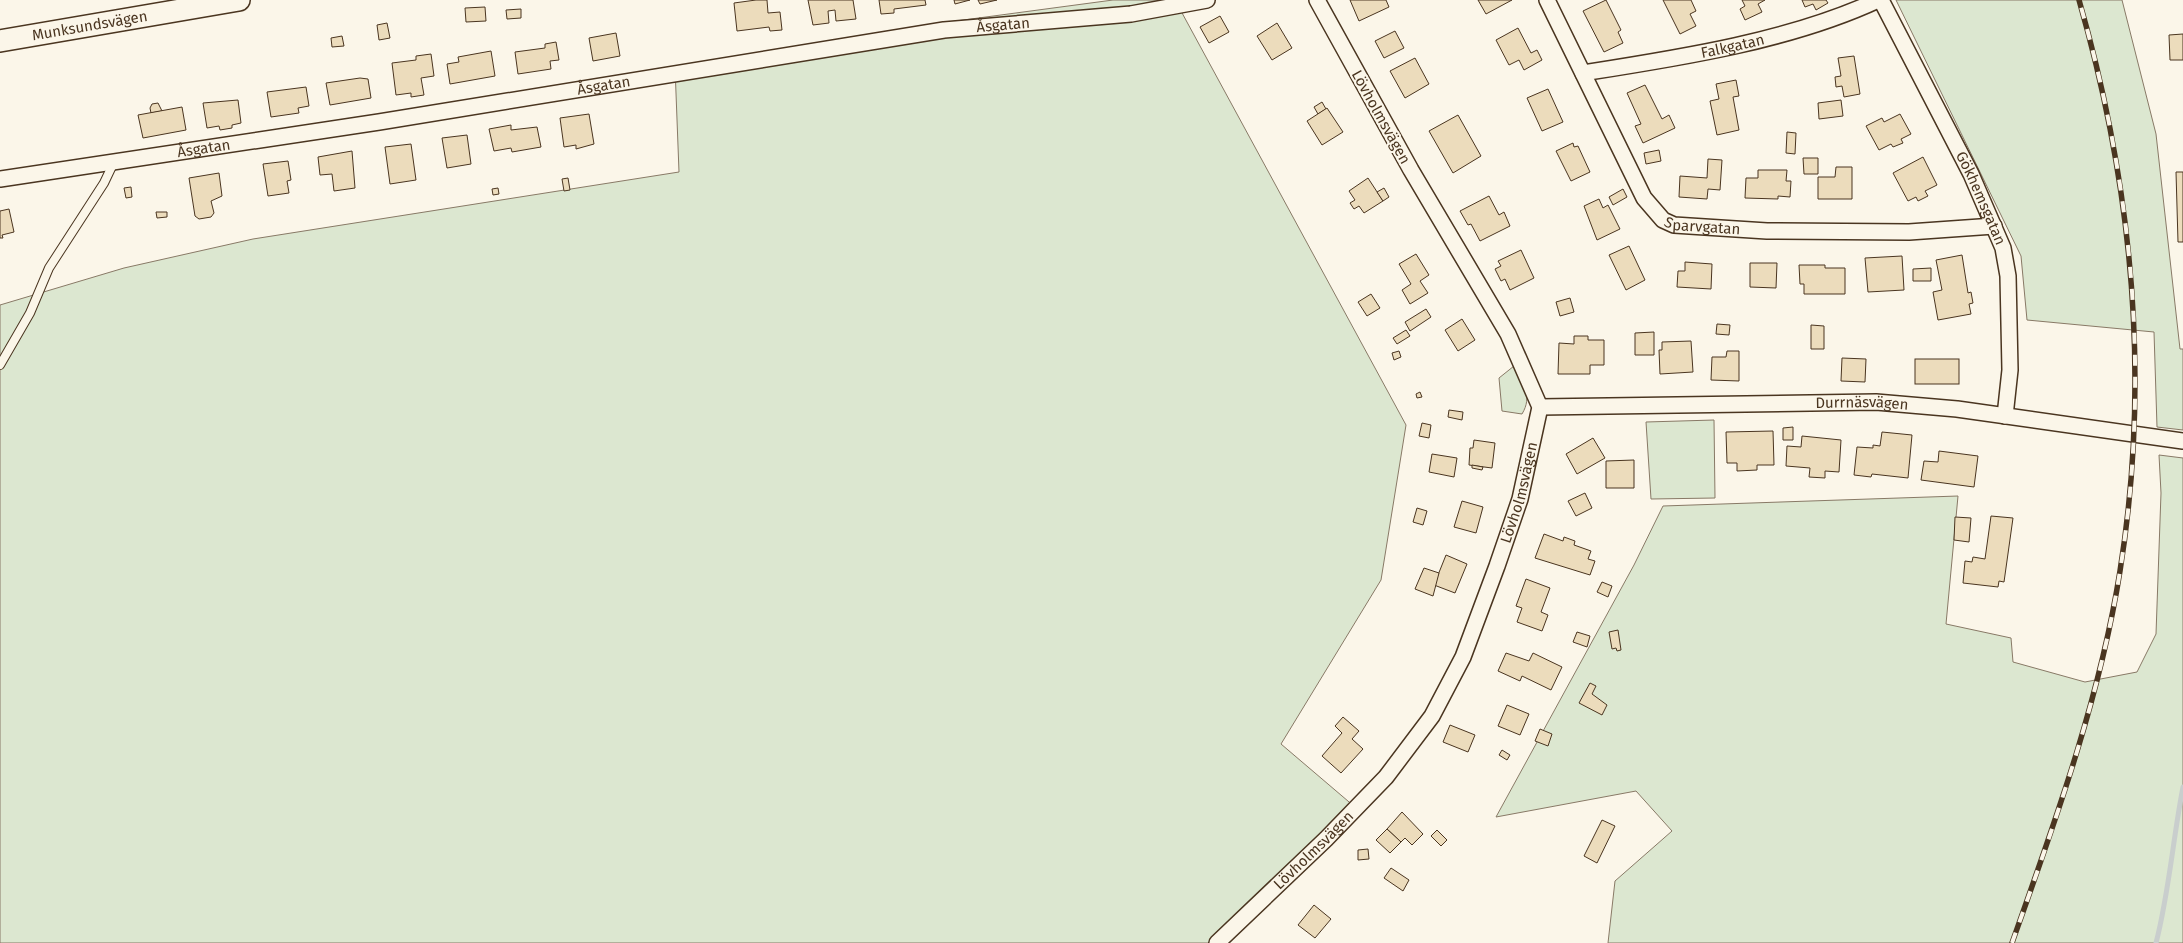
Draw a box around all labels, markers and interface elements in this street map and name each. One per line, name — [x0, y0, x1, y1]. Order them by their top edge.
street label: Munksundsvägen — [31, 7, 149, 44]
street label: Åsgatan — [976, 14, 1031, 36]
street label: Falkgatan — [1699, 30, 1766, 62]
street label: Lövholmsvägen — [1348, 67, 1414, 167]
street label: Åsgatan — [576, 72, 632, 99]
street label: Åsgatan — [176, 135, 232, 161]
street label: Gökhemsgatan — [1952, 148, 2010, 248]
street label: Sparvgatan — [1661, 213, 1741, 238]
street label: Durrnäsvägen — [1815, 393, 1909, 414]
street label: Lövholmsvägen — [1496, 440, 1541, 546]
street label: Lövholmsvägen — [1270, 807, 1357, 893]

